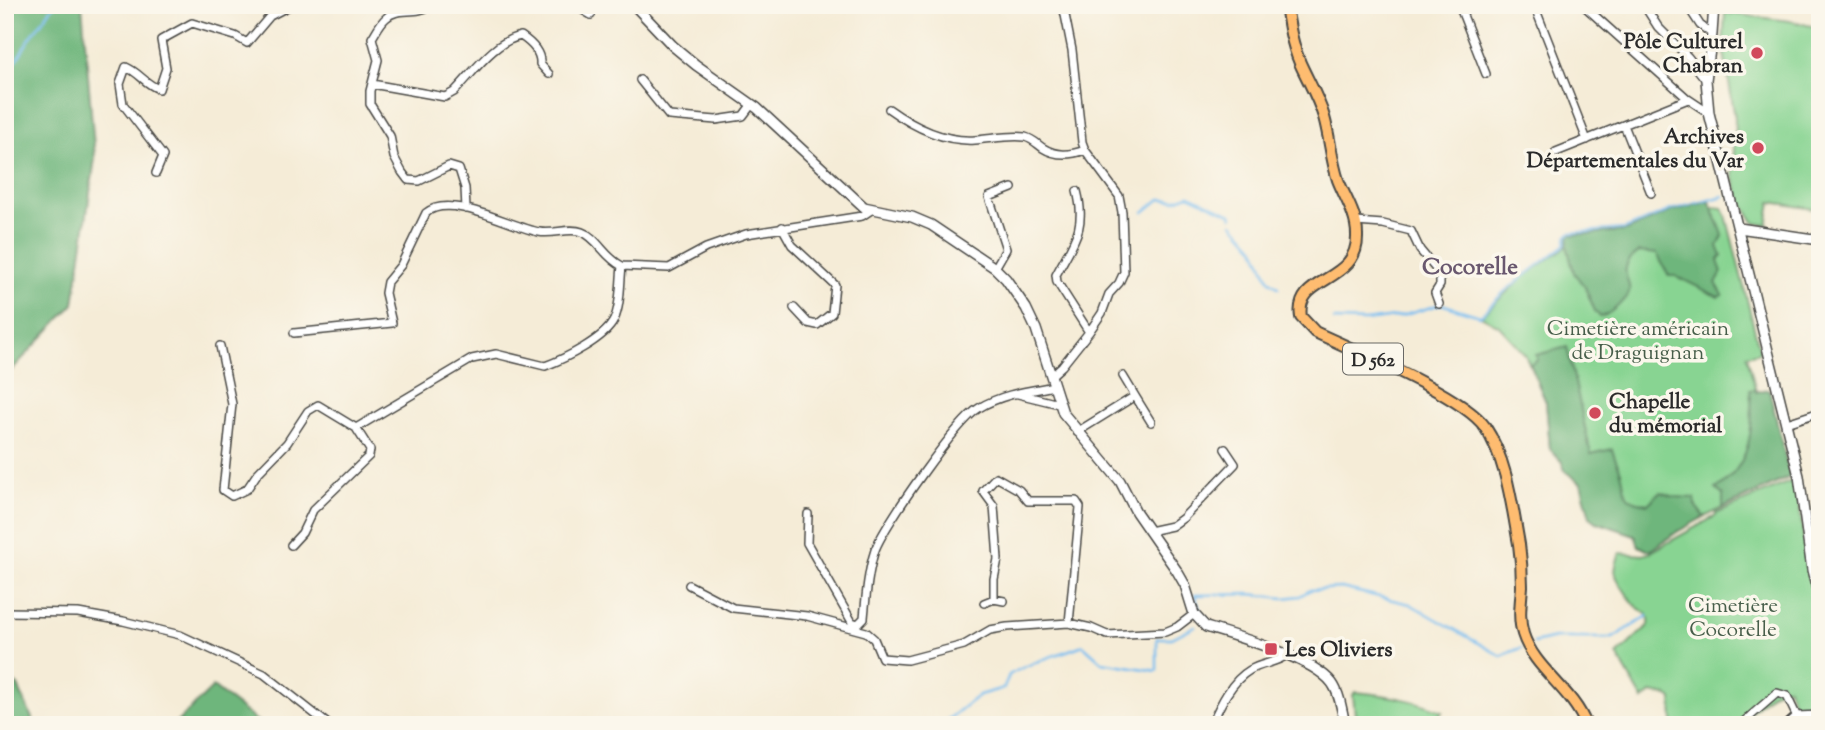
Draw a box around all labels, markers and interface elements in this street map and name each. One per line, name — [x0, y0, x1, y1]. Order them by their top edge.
place label: Pôle Culturel Chabran — [1624, 28, 1744, 82]
marker: Pôle Culturel Chabran — [1749, 45, 1765, 61]
place label: Archives Départementales du Var — [1527, 123, 1744, 177]
marker: Archives Départementales du Var — [1750, 140, 1766, 156]
district label: Cocorelle — [1422, 252, 1518, 285]
park label: Cimetière américain de Draguignan — [1547, 315, 1729, 369]
road number: D 562 — [1343, 344, 1403, 374]
place label: Chapelle du mémorial — [1609, 388, 1722, 442]
marker: Chapelle du mémorial — [1587, 405, 1603, 421]
park label: Cimetière Cocorelle — [1688, 592, 1778, 646]
place label: Les Oliviers — [1285, 636, 1393, 666]
marker: Les Oliviers — [1263, 641, 1279, 657]

